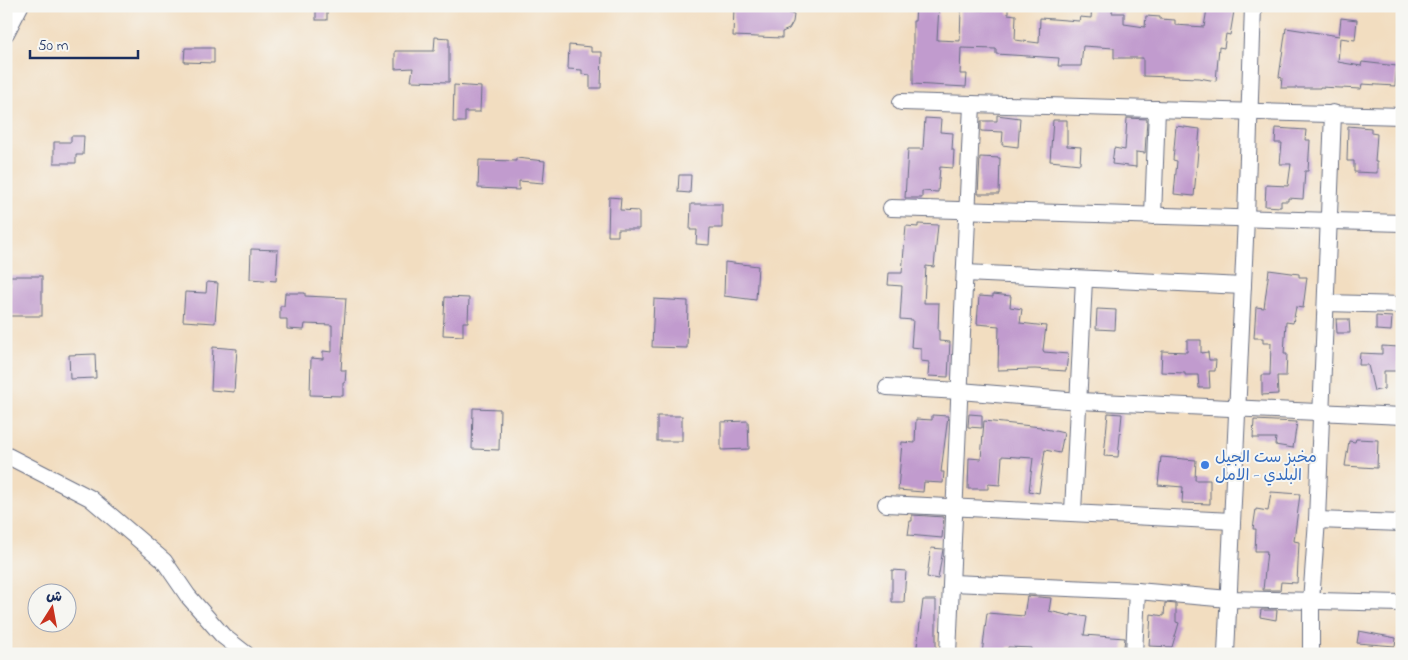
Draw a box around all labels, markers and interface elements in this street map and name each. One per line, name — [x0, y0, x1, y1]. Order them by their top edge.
scale bar — [30, 28, 138, 60]
text: 50 m — [38, 35, 69, 57]
place label: مخبز ست الجيل البلدي - الامل — [1215, 446, 1317, 488]
marker: مخبز ست الجيل البلدي - الامل — [1199, 459, 1211, 471]
north arrow — [28, 582, 78, 632]
text: ش — [45, 585, 64, 608]

